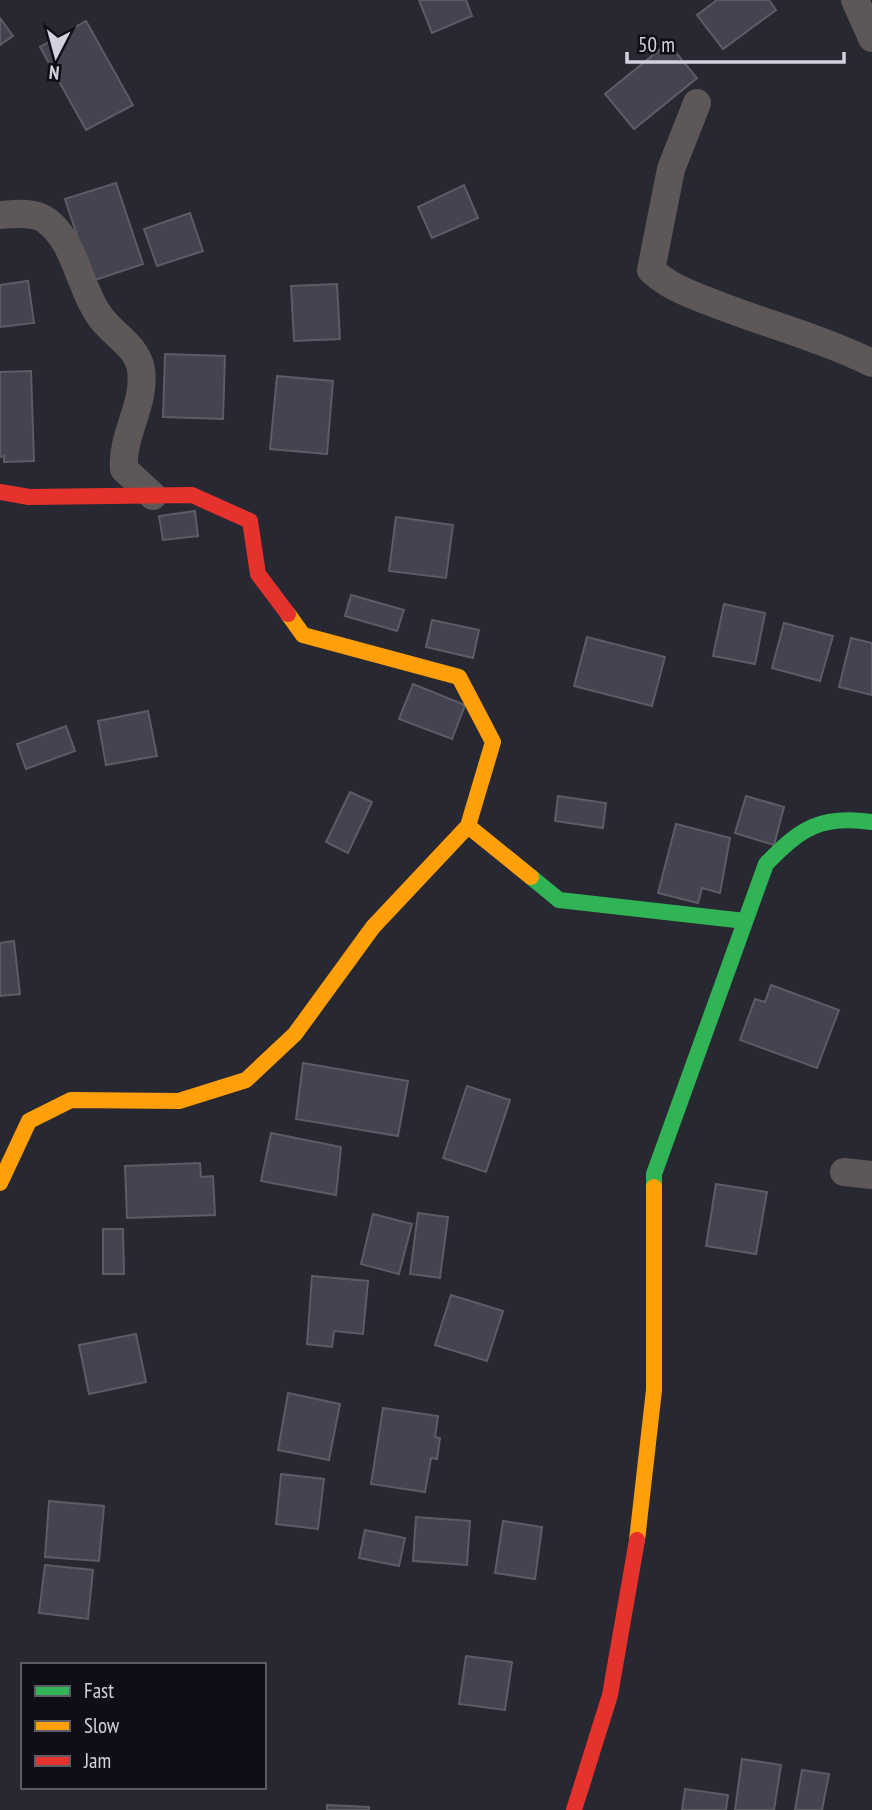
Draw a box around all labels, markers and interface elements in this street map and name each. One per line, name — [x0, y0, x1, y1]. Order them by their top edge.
north arrow — [21, 21, 91, 91]
scale bar — [627, 21, 844, 65]
text: 50 m — [638, 31, 675, 58]
text: N — [48, 60, 61, 85]
legend — [21, 1663, 266, 1789]
text: Fast — [84, 1677, 114, 1704]
text: Slow — [84, 1712, 120, 1739]
text: Jam — [83, 1747, 111, 1774]

